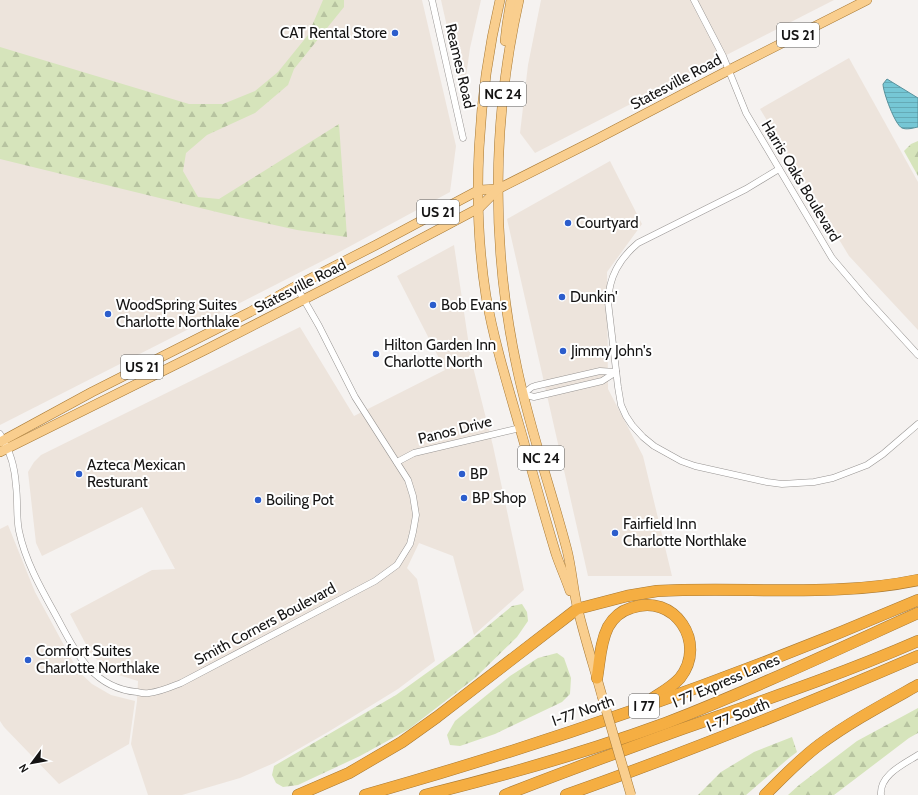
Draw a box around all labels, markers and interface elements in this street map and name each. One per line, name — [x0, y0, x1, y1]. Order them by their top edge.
street label: Reames Road — [441, 22, 479, 110]
road number: US 21 — [777, 23, 819, 47]
place label: CAT Rental Store — [280, 24, 387, 42]
marker: CAT Rental Store — [390, 28, 400, 38]
street label: Statesville Road — [627, 50, 725, 114]
road number: NC 24 — [480, 82, 526, 106]
street label: Harris Oaks Boulevard — [758, 117, 844, 245]
road number: US 21 — [417, 200, 459, 224]
place label: Courtyard — [576, 214, 639, 232]
marker: Courtyard — [563, 218, 573, 228]
street label: Statesville Road — [251, 255, 349, 317]
place label: Dunkin' — [570, 288, 618, 306]
marker: Dunkin' — [557, 292, 567, 302]
place label: WoodSpring Suites Charlotte Northlake — [116, 296, 240, 331]
place label: Bob Evans — [441, 296, 507, 314]
marker: Bob Evans — [428, 300, 438, 310]
marker: WoodSpring Suites Charlotte Northlake — [103, 309, 113, 319]
place label: Hilton Garden Inn Charlotte North — [384, 336, 496, 371]
place label: Jimmy John's — [570, 342, 652, 360]
marker: Jimmy John's — [558, 346, 568, 356]
marker: Hilton Garden Inn Charlotte North — [371, 349, 381, 359]
road number: US 21 — [121, 355, 163, 379]
street label: Panos Drive — [416, 412, 494, 448]
road number: NC 24 — [518, 446, 564, 470]
place label: Azteca Mexican Resturant — [87, 456, 186, 491]
place label: BP — [470, 465, 488, 483]
marker: Azteca Mexican Resturant — [74, 469, 84, 479]
marker: BP — [457, 469, 467, 479]
place label: BP Shop — [472, 489, 526, 507]
place label: Boiling Pot — [266, 491, 334, 509]
marker: BP Shop — [459, 493, 469, 503]
marker: Boiling Pot — [253, 495, 263, 505]
place label: Fairfield Inn Charlotte Northlake — [623, 515, 747, 550]
marker: Fairfield Inn Charlotte Northlake — [610, 528, 620, 538]
street label: Smith Corners Boulevard — [191, 579, 339, 669]
place label: Comfort Suites Charlotte Northlake — [36, 642, 160, 677]
street label: I 77 Express Lanes — [670, 650, 782, 712]
marker: Comfort Suites Charlotte Northlake — [23, 655, 33, 665]
street label: I-77 North — [549, 692, 617, 730]
road number: I 77 — [629, 694, 659, 718]
street label: I-77 South — [704, 694, 772, 736]
north arrow — [12, 743, 52, 783]
text: N — [16, 761, 32, 775]

